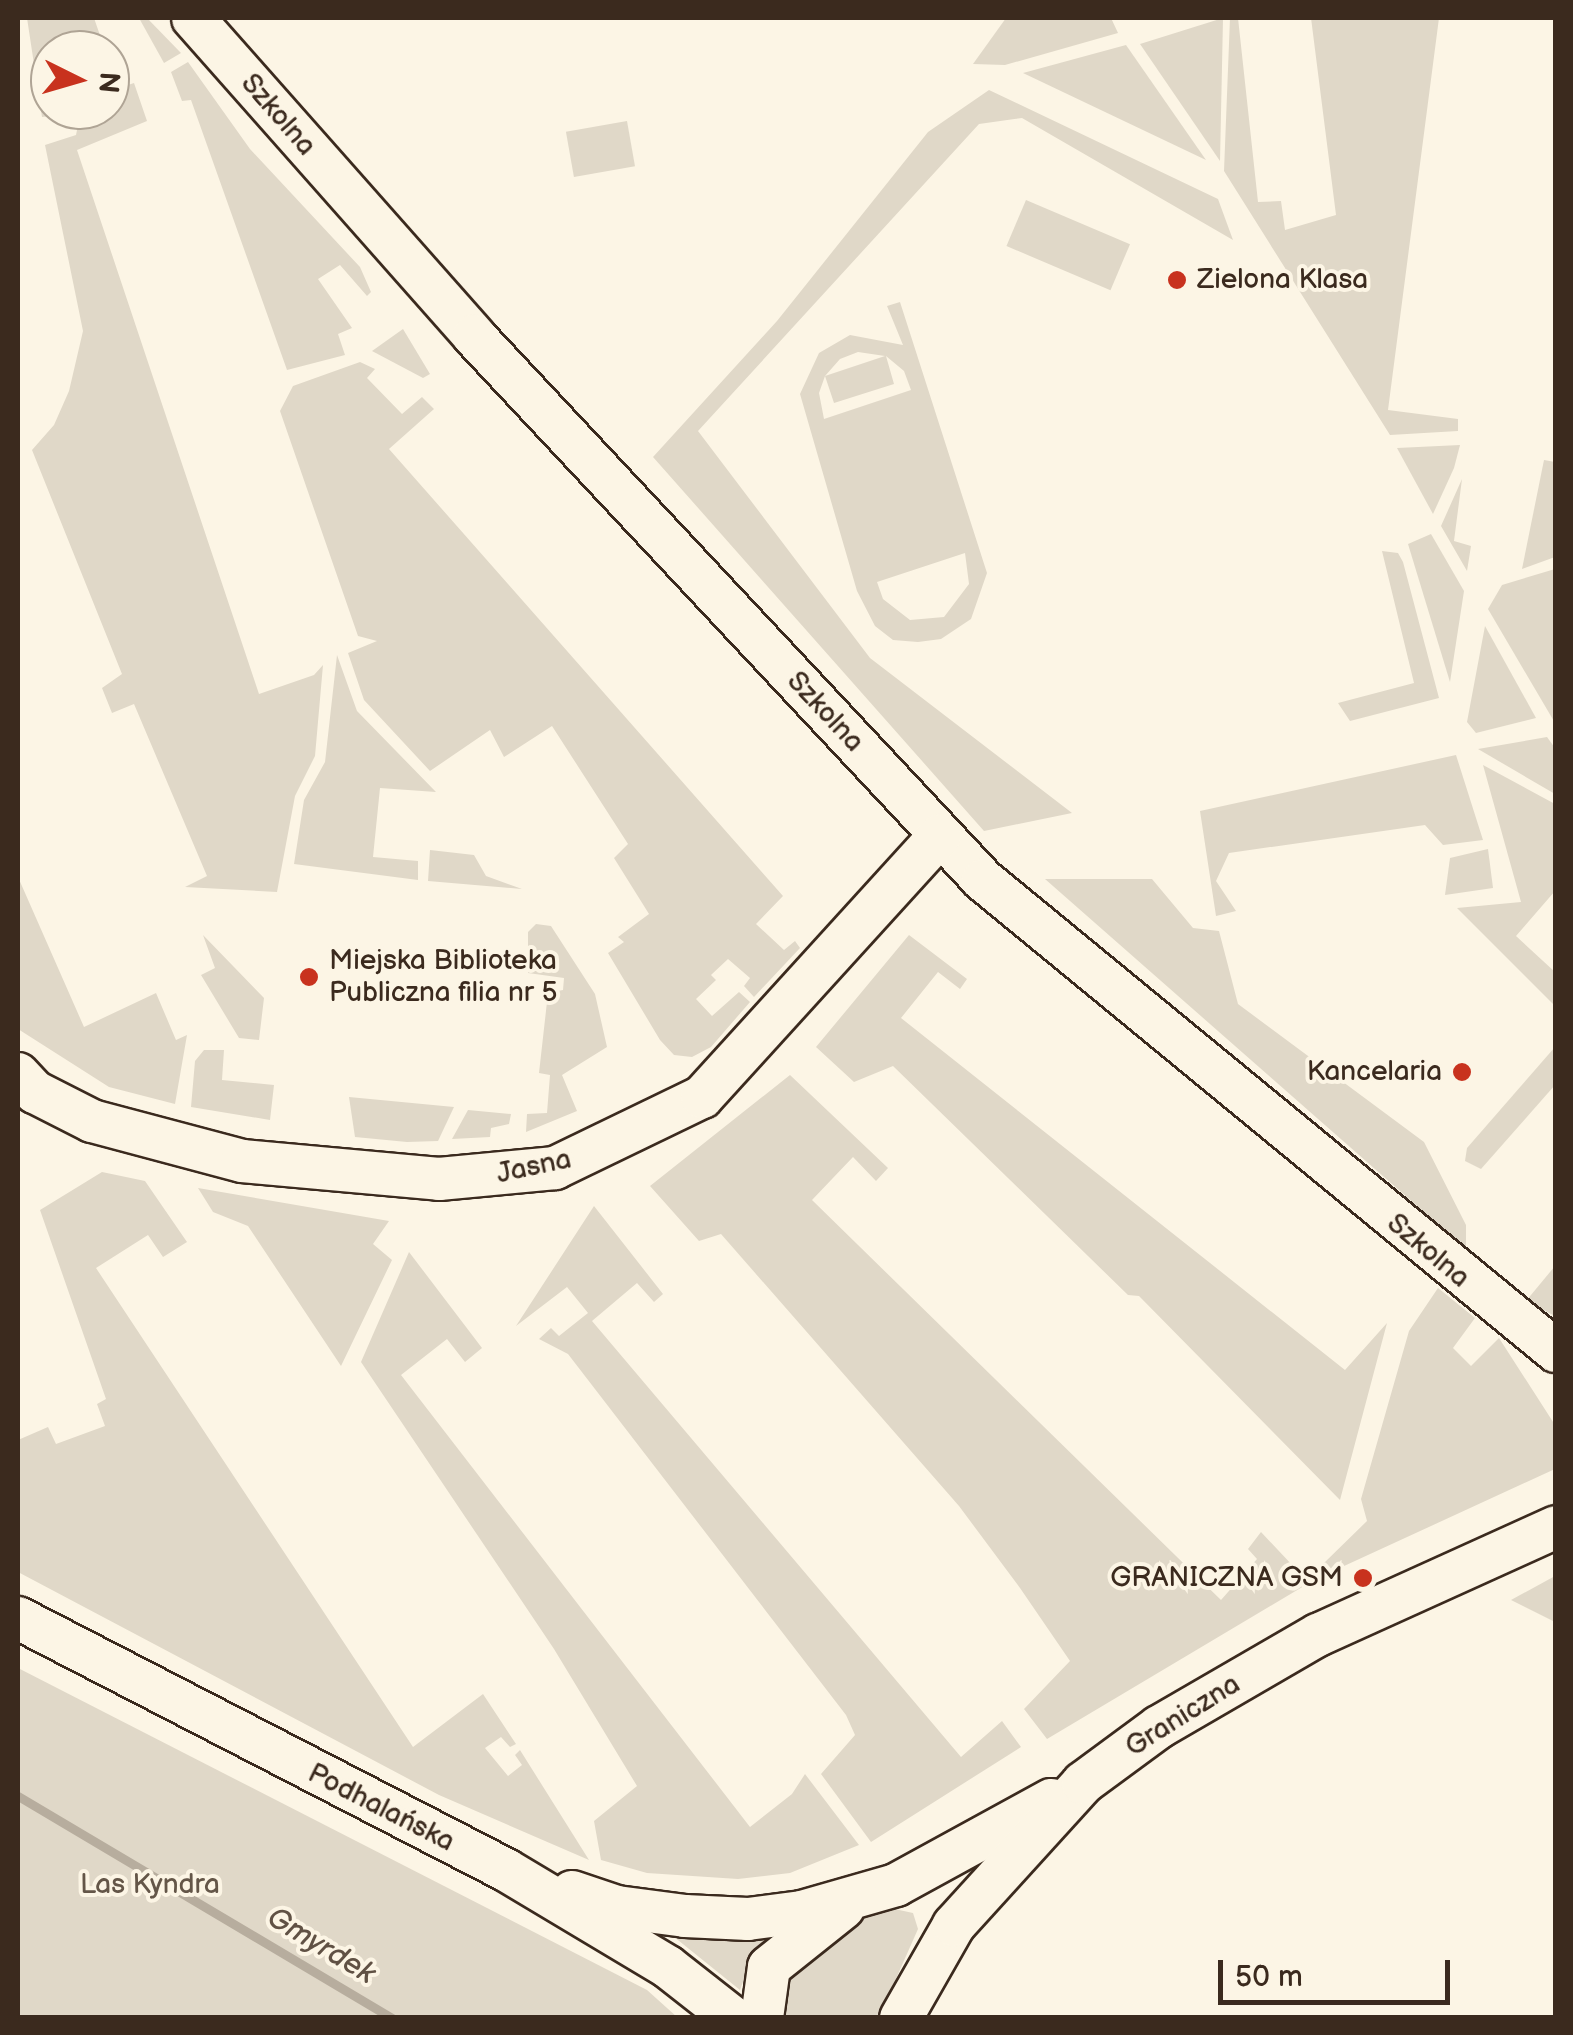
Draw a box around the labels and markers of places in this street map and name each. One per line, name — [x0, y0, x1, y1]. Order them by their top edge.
place label: Zielona Klasa — [1197, 263, 1368, 297]
marker: Zielona Klasa — [1166, 269, 1188, 291]
place label: Miejska Biblioteka Publiczna filia nr 5 — [329, 944, 558, 1010]
marker: Miejska Biblioteka Publiczna filia nr 5 — [298, 966, 320, 988]
place label: Kancelaria — [1307, 1055, 1442, 1089]
marker: Kancelaria — [1451, 1061, 1473, 1083]
place label: GRANICZNA GSM — [1110, 1561, 1343, 1595]
marker: GRANICZNA GSM — [1352, 1567, 1374, 1589]

